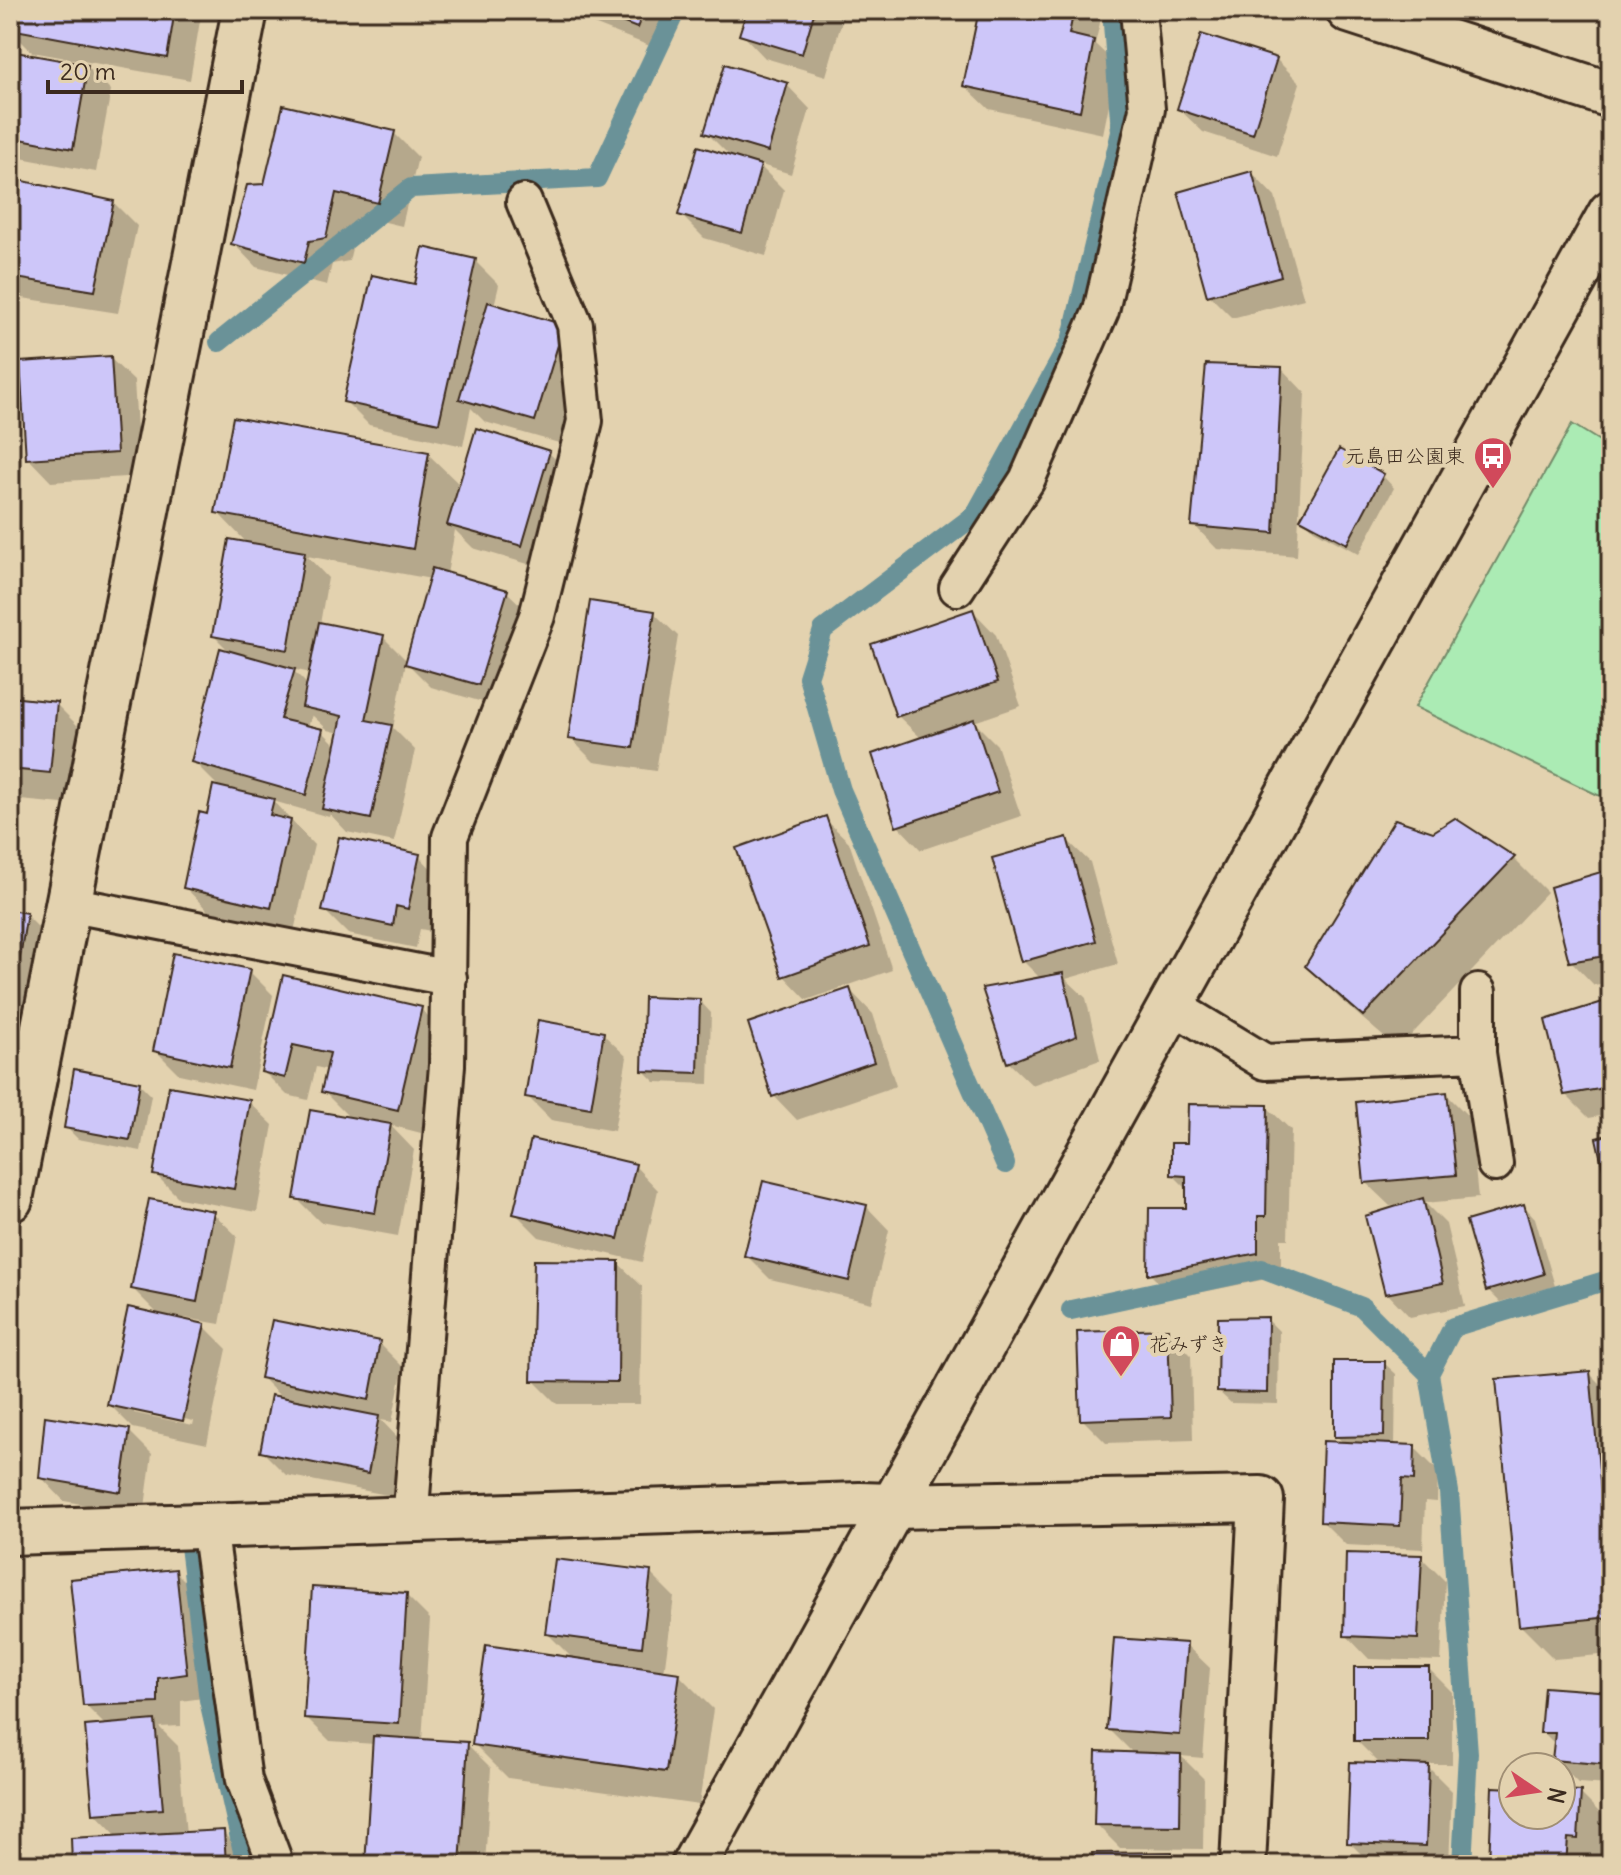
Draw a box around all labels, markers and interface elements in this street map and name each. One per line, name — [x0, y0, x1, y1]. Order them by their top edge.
scale bar — [48, 44, 242, 94]
text: 20 m — [60, 56, 116, 86]
bus stop icon: 元島田公園東 — [1472, 435, 1514, 490]
place label: 元島田公園東 — [1345, 443, 1465, 468]
shop icon: 花みずき — [1100, 1323, 1142, 1378]
place label: 花みずき — [1149, 1331, 1228, 1356]
north arrow — [1497, 1751, 1577, 1831]
text: N — [1541, 1785, 1572, 1806]

